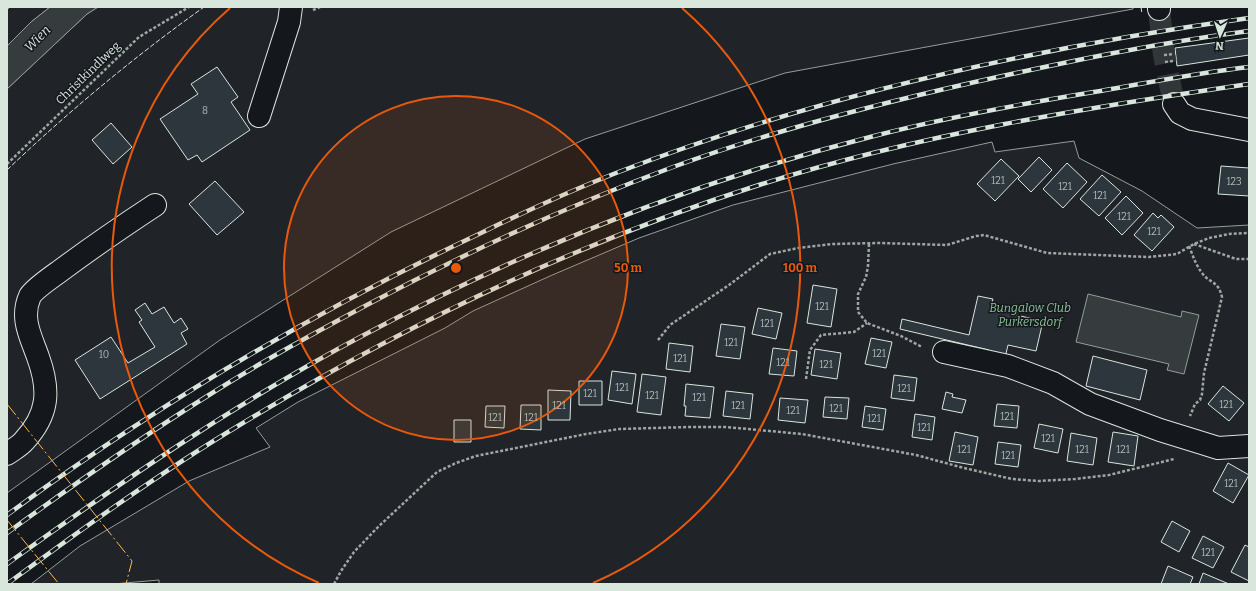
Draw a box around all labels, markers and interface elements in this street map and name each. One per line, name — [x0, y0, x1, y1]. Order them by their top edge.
north arrow — [1200, 16, 1240, 56]
water label: Wien — [21, 22, 53, 54]
street label: Christkindlweg — [53, 38, 123, 107]
text: N — [1214, 39, 1224, 52]
house number: 8 — [202, 105, 208, 117]
house number: 121 — [991, 175, 1005, 187]
house number: 123 — [1226, 176, 1242, 188]
house number: 121 — [1058, 181, 1072, 193]
house number: 121 — [1093, 190, 1107, 202]
house number: 121 — [1117, 211, 1131, 223]
house number: 121 — [1147, 226, 1161, 238]
centre of rings — [449, 261, 463, 275]
text: 50 m — [614, 261, 642, 275]
text: 100 m — [783, 261, 818, 275]
house number: 121 — [815, 301, 829, 313]
park label: Bungalow Club Purkersdorf — [989, 301, 1071, 329]
house number: 121 — [760, 318, 774, 330]
house number: 121 — [724, 337, 738, 349]
house number: 121 — [872, 348, 886, 360]
house number: 10 — [99, 349, 109, 361]
house number: 121 — [673, 353, 687, 365]
house number: 121 — [776, 357, 790, 369]
house number: 121 — [819, 359, 833, 371]
house number: 121 — [615, 382, 629, 394]
house number: 121 — [897, 383, 911, 395]
house number: 121 — [583, 388, 597, 400]
house number: 121 — [645, 390, 659, 402]
house number: 121 — [692, 392, 706, 404]
house number: 121 — [1219, 399, 1233, 411]
house number: 121 — [552, 400, 566, 412]
house number: 121 — [731, 400, 745, 412]
house number: 121 — [829, 403, 843, 415]
house number: 121 — [786, 405, 800, 417]
house number: 121 — [1000, 411, 1014, 423]
house number: 121 — [488, 412, 502, 424]
house number: 121 — [524, 412, 538, 424]
house number: 121 — [867, 413, 881, 425]
house number: 121 — [917, 422, 931, 434]
house number: 121 — [1041, 433, 1055, 445]
house number: 121 — [957, 444, 971, 456]
house number: 121 — [1075, 444, 1089, 456]
house number: 121 — [1116, 444, 1130, 456]
house number: 121 — [1001, 450, 1015, 462]
house number: 121 — [1224, 478, 1238, 490]
house number: 121 — [1201, 547, 1215, 559]

